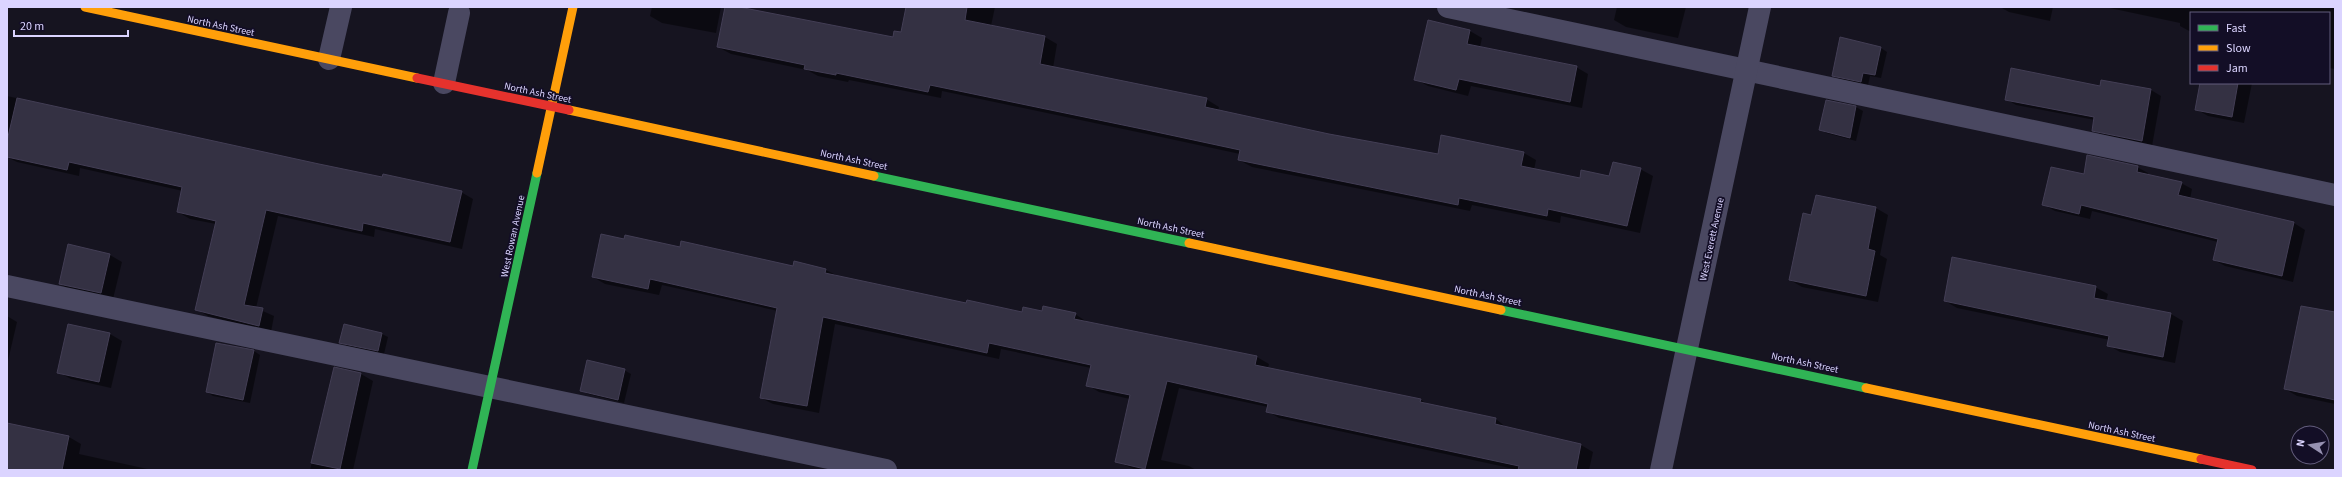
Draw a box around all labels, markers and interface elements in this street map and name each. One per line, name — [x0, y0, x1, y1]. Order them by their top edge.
scale bar — [14, 12, 128, 38]
street label: North Ash Street — [186, 12, 256, 40]
legend — [2190, 12, 2330, 84]
text: 20 m — [20, 18, 44, 35]
text: Fast — [2226, 20, 2246, 37]
text: Slow — [2226, 40, 2251, 57]
text: Jam — [2226, 60, 2248, 77]
street label: North Ash Street — [503, 79, 573, 107]
street label: North Ash Street — [819, 146, 889, 174]
street label: West Rowan Avenue — [497, 194, 529, 279]
street label: West Everett Avenue — [1696, 196, 1728, 282]
street label: North Ash Street — [1136, 214, 1206, 242]
street label: North Ash Street — [1453, 282, 1523, 310]
street label: North Ash Street — [1770, 349, 1840, 377]
street label: North Ash Street — [2087, 418, 2157, 446]
north arrow — [2290, 425, 2330, 465]
text: N — [2293, 438, 2309, 448]

